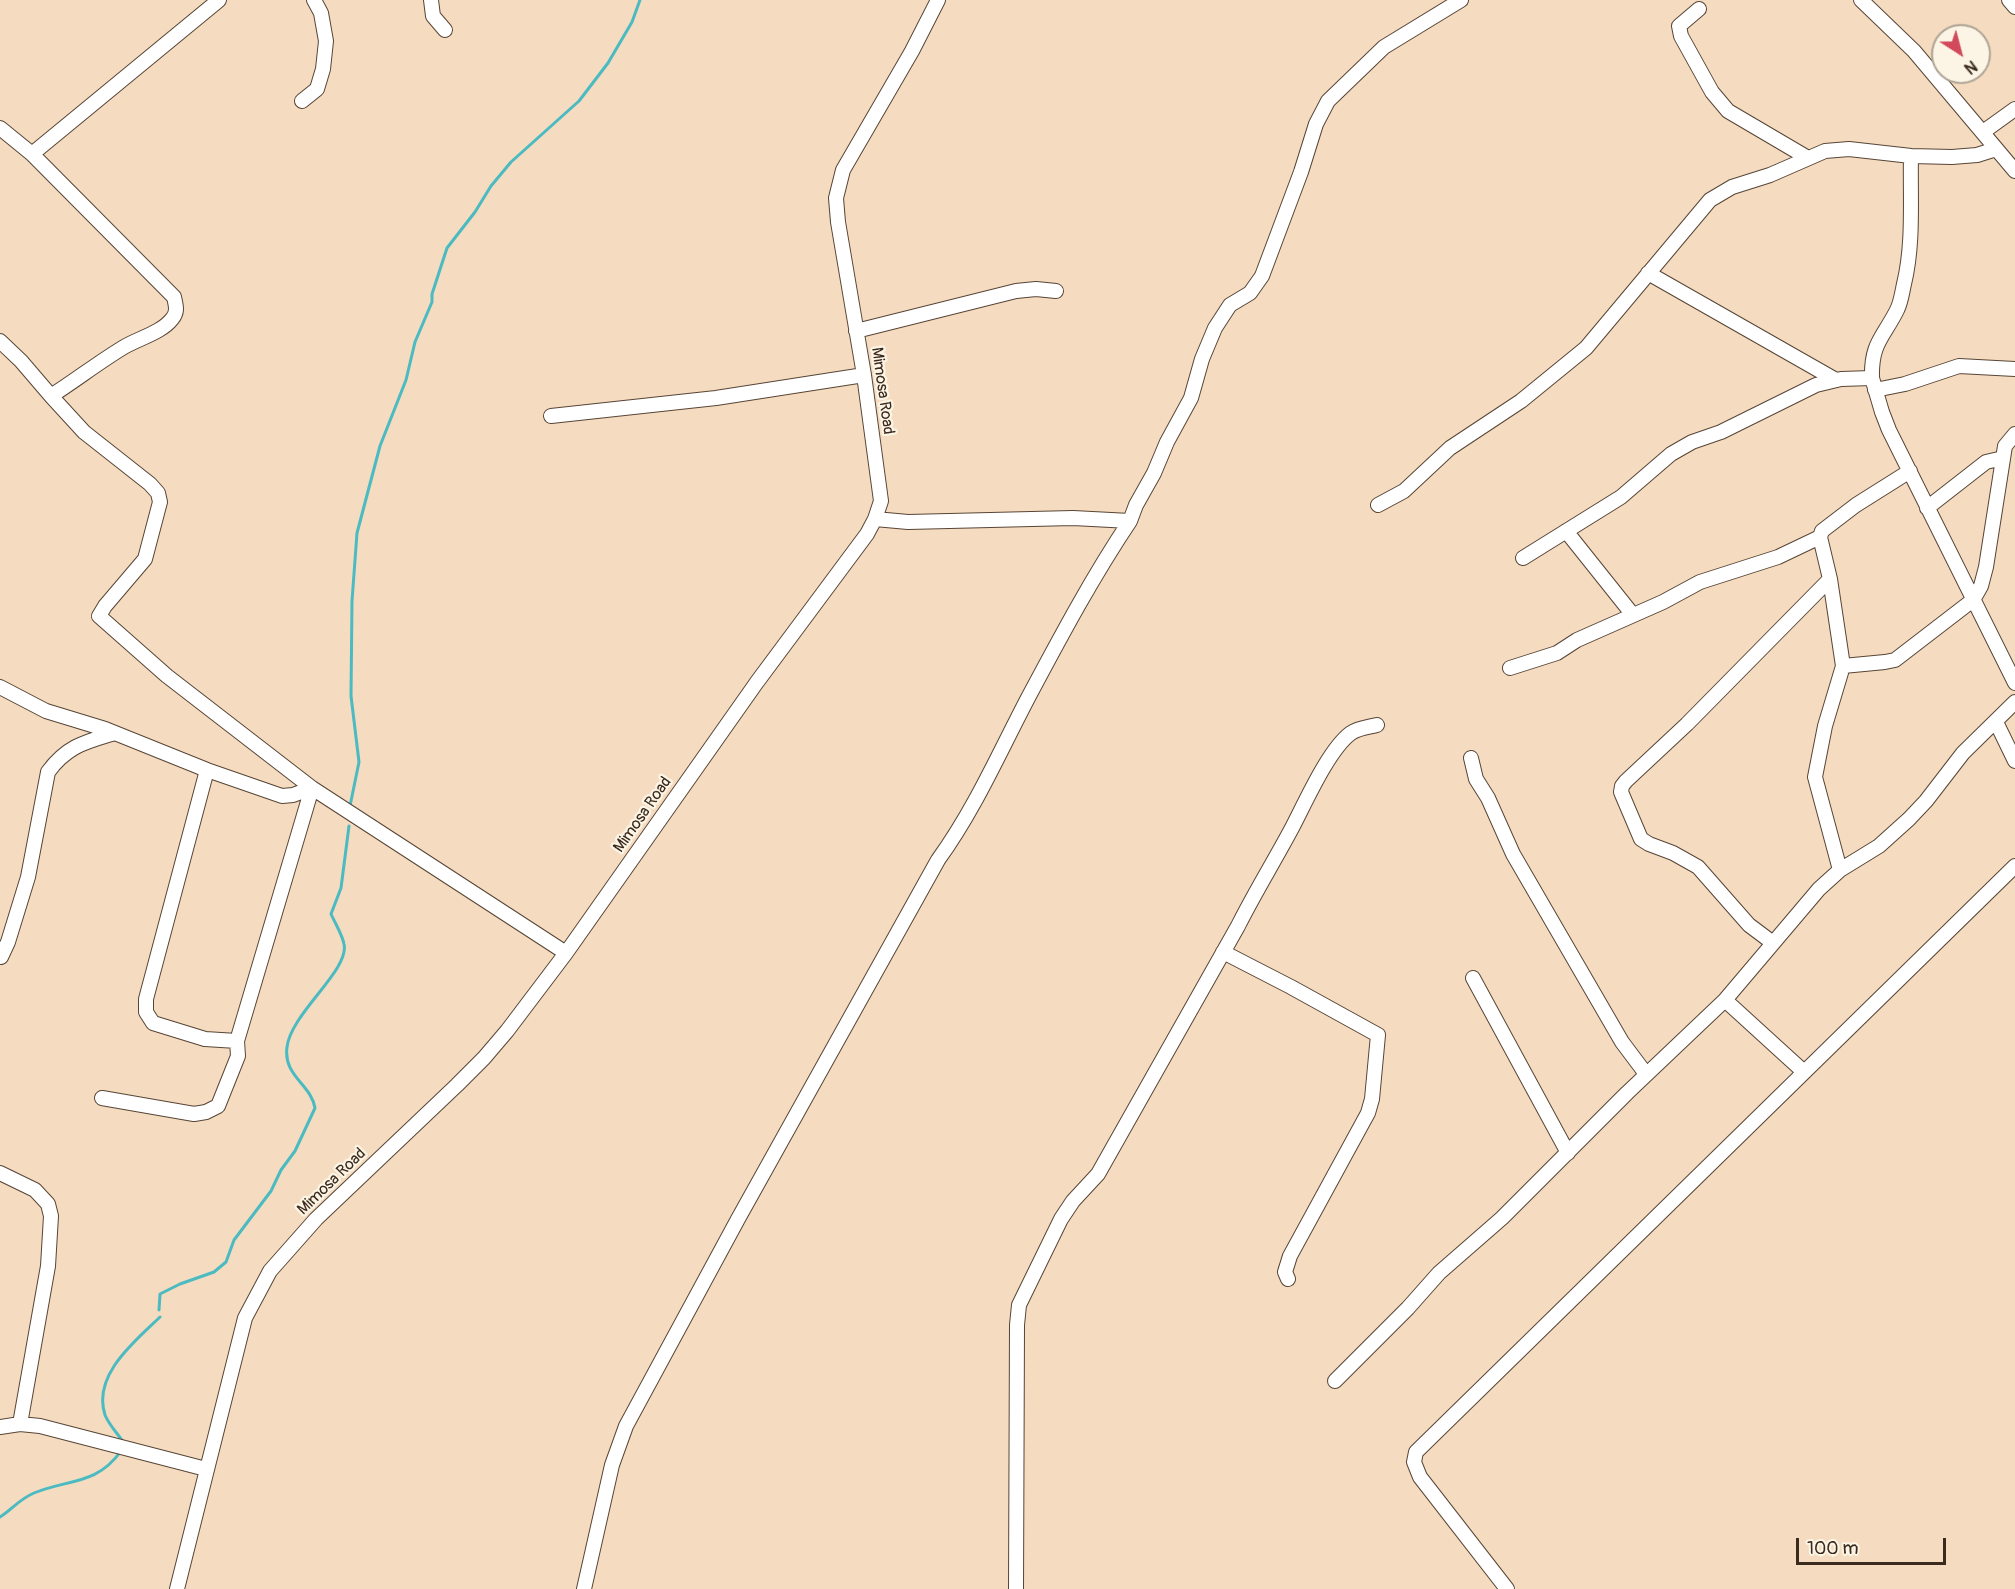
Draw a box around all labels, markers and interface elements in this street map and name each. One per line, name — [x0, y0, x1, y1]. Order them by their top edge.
north arrow — [1931, 24, 1991, 84]
text: N — [1960, 56, 1981, 78]
street label: Mimosa Road — [866, 346, 898, 436]
street label: Mimosa Road — [610, 773, 676, 857]
street label: Mimosa Road — [294, 1145, 370, 1219]
scale bar — [1799, 1526, 1949, 1564]
text: 100 m — [1807, 1537, 1859, 1560]

